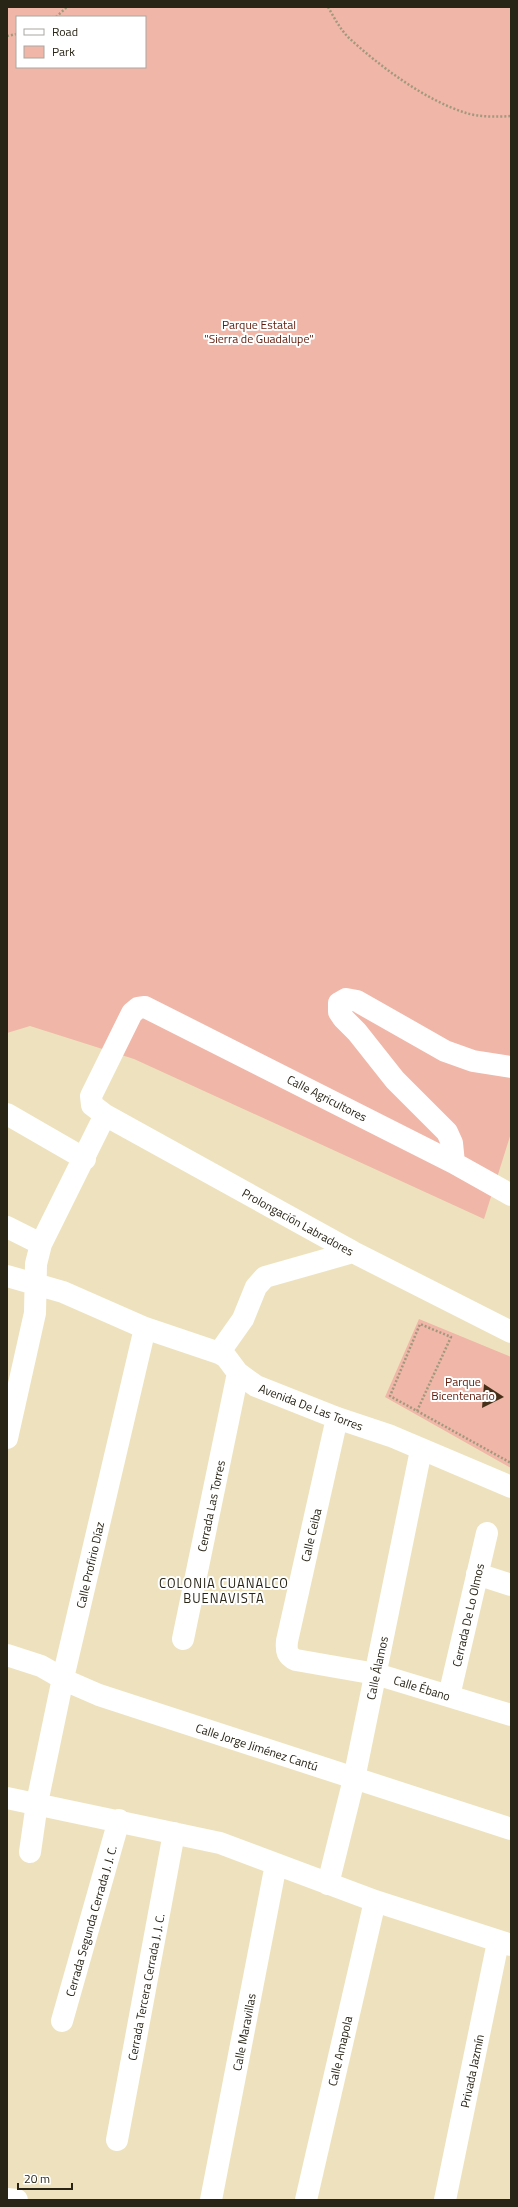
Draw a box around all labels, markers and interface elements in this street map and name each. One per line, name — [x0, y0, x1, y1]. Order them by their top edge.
legend — [16, 16, 146, 68]
text: Road — [52, 22, 78, 41]
text: Park — [52, 42, 75, 61]
park label: Parque Estatal "Sierra de Guadalupe" — [204, 315, 314, 348]
street label: Calle Agricultores — [284, 1070, 371, 1126]
street label: Prolongación Labradores — [239, 1183, 358, 1261]
park label: Parque Bicentenario — [431, 1372, 495, 1405]
street label: Avenida De Las Torres — [256, 1378, 366, 1436]
street label: Cerrada Las Torres — [192, 1458, 230, 1554]
street label: Calle Ceiba — [296, 1506, 326, 1564]
street label: Calle Profirio Díaz — [71, 1520, 109, 1610]
street label: Cerrada De Lo Olmos — [447, 1561, 489, 1669]
district label: COLONIA CUANALCO BUENAVISTA — [159, 1573, 289, 1608]
street label: Calle Álamos — [361, 1634, 393, 1702]
street label: Calle Ébano — [391, 1670, 453, 1706]
street label: Calle Jorge Jiménez Cantú — [193, 1718, 321, 1776]
street label: Cerrada Segunda Cerrada J. J. C. — [60, 1843, 122, 1999]
street label: Cerrada Tercera Cerrada J. J. C. — [122, 1912, 170, 2062]
street label: Calle Maravillas — [227, 1991, 261, 2072]
street label: Calle Amapola — [323, 2014, 357, 2088]
street label: Privada Jazmín — [455, 2033, 489, 2109]
scale bar — [18, 2165, 72, 2191]
text: 20 m — [24, 2169, 50, 2188]

